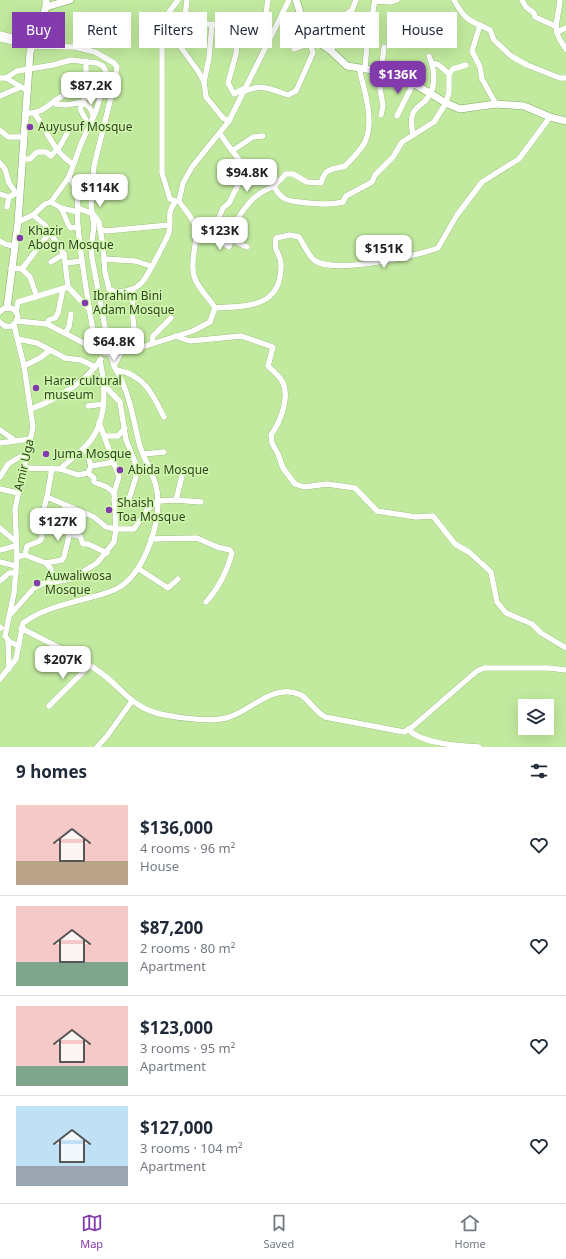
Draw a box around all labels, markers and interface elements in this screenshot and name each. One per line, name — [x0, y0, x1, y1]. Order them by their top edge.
chip: Buy — [12, 12, 65, 48]
chip: Rent — [73, 12, 131, 48]
chip: Filters — [139, 12, 207, 48]
chip: New — [215, 12, 272, 48]
chip: Apartment — [280, 12, 379, 48]
chip: House — [387, 12, 457, 48]
pin: $136K — [370, 61, 426, 95]
text: $136K — [379, 65, 417, 83]
pin: $87.2K — [58, 72, 124, 106]
text: $87.2K — [70, 76, 112, 94]
place label: Auyusuf Mosque — [38, 118, 133, 135]
marker: Auyusuf Mosque — [25, 122, 35, 132]
pin: $94.8K — [214, 159, 280, 193]
text: $94.8K — [226, 163, 268, 181]
pin: $114K — [72, 174, 128, 208]
text: $114K — [81, 178, 119, 196]
pin: $123K — [192, 217, 248, 251]
text: $123K — [201, 221, 239, 239]
place label: Khazir Abogn Mosque — [28, 222, 114, 253]
marker: Khazir Abogn Mosque — [15, 233, 25, 243]
pin: $151K — [356, 235, 412, 269]
text: $151K — [365, 239, 403, 257]
place label: Ibrahim Bini Adam Mosque — [93, 287, 175, 318]
marker: Ibrahim Bini Adam Mosque — [80, 298, 90, 308]
pin: $64.8K — [81, 328, 147, 362]
text: $64.8K — [93, 332, 135, 350]
place label: Harar cultural museum — [44, 372, 122, 403]
marker: Harar cultural museum — [31, 383, 41, 393]
street label: Amir Uga — [9, 437, 38, 493]
place label: Juma Mosque — [53, 445, 131, 462]
marker: Juma Mosque — [41, 449, 51, 459]
place label: Abida Mosque — [128, 461, 209, 478]
marker: Abida Mosque — [115, 465, 125, 475]
place label: Shaish Toa Mosque — [117, 494, 186, 525]
marker: Shaish Toa Mosque — [104, 505, 114, 515]
pin: $127K — [30, 508, 86, 542]
text: $127K — [39, 512, 77, 530]
place label: Auwaliwosa Mosque — [45, 567, 112, 598]
marker: Auwaliwosa Mosque — [32, 578, 42, 588]
pin: $207K — [35, 646, 91, 680]
text: $207K — [44, 650, 82, 668]
map controls — [518, 699, 554, 735]
button: layers — [518, 699, 554, 735]
text: 9 homes — [16, 760, 87, 783]
icon: filters — [528, 760, 550, 782]
text: $136,000 — [140, 816, 213, 839]
icon: home — [48, 821, 96, 869]
icon: heart — [528, 834, 550, 856]
text: 4 rooms · 96 m² — [140, 839, 235, 857]
text: House — [140, 857, 179, 875]
text: $87,200 — [140, 916, 203, 939]
icon: home — [48, 922, 96, 970]
icon: heart — [528, 935, 550, 957]
text: 2 rooms · 80 m² — [140, 939, 235, 957]
text: Apartment — [140, 957, 206, 975]
text: $123,000 — [140, 1016, 213, 1039]
icon: home — [48, 1022, 96, 1070]
icon: heart — [528, 1035, 550, 1057]
text: 3 rooms · 95 m² — [140, 1039, 235, 1057]
text: Apartment — [140, 1057, 206, 1075]
text: $127,000 — [140, 1116, 213, 1139]
icon: home — [48, 1122, 96, 1170]
icon: heart — [528, 1135, 550, 1157]
text: 3 rooms · 104 m² — [140, 1139, 243, 1157]
text: Apartment — [140, 1157, 206, 1175]
tab: Map — [80, 1212, 103, 1251]
tab: Saved — [263, 1212, 294, 1251]
tab: Home — [455, 1212, 486, 1251]

